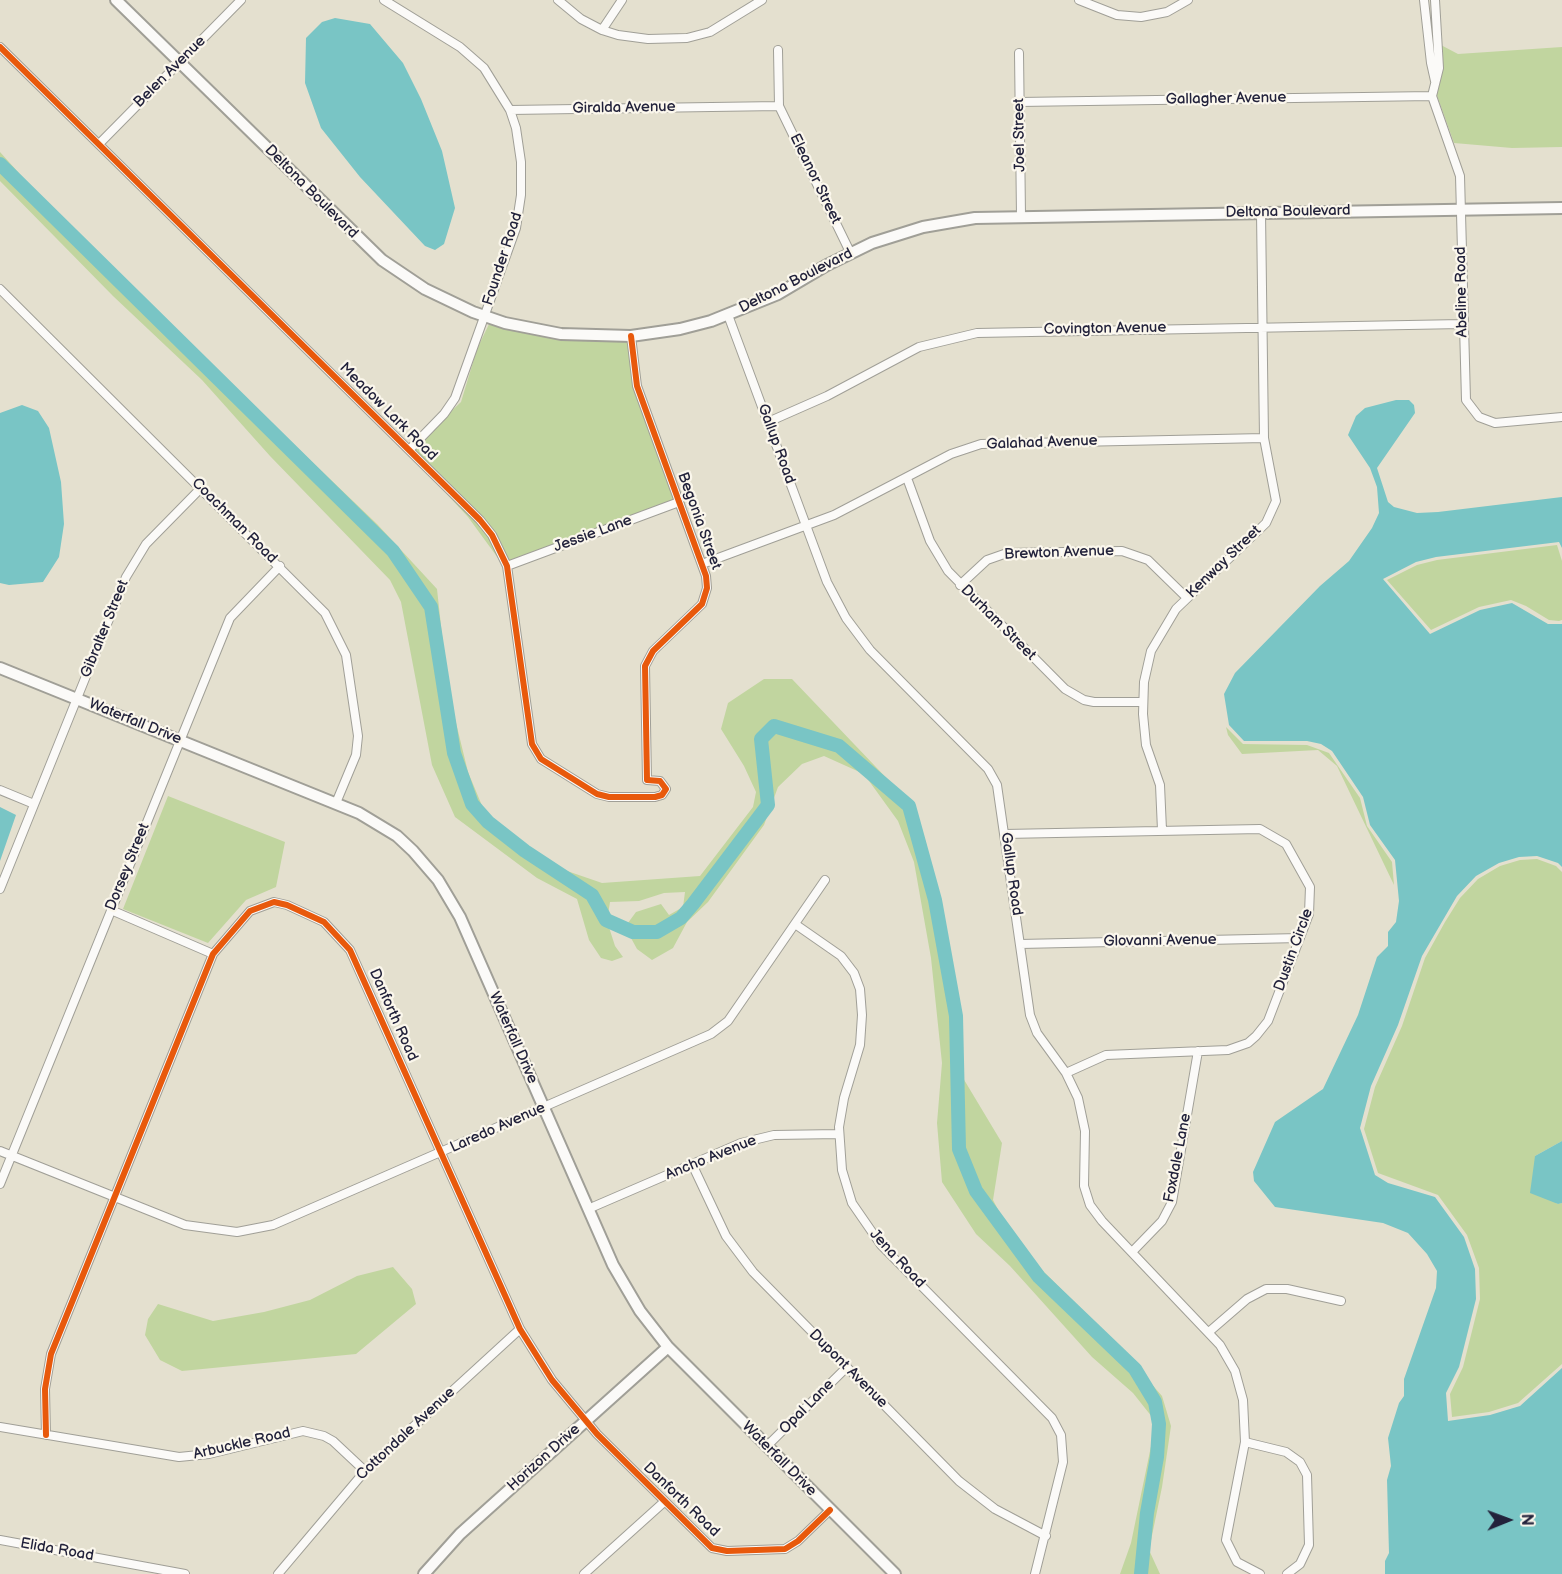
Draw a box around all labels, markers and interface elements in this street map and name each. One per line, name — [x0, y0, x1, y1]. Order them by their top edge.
street label: Belen Avenue — [130, 32, 210, 112]
street label: Gallagher Avenue — [1166, 89, 1286, 109]
street label: Giralda Avenue — [572, 98, 676, 118]
street label: Joel Street — [1010, 98, 1030, 172]
street label: Eleanor Street — [785, 131, 845, 227]
street label: Deltona Boulevard — [260, 141, 362, 243]
street label: Deltona Boulevard — [1225, 202, 1351, 222]
street label: Founder Road — [479, 210, 527, 308]
street label: Deltona Boulevard — [736, 245, 856, 317]
street label: Abeline Road — [1452, 246, 1472, 338]
street label: Covington Avenue — [1044, 319, 1166, 339]
street label: Meadow Lark Road — [335, 359, 441, 465]
street label: Gallup Road — [753, 402, 799, 486]
street label: Galahad Avenue — [986, 432, 1098, 454]
street label: Begonia Street — [673, 470, 725, 572]
street label: Coachman Road — [187, 474, 281, 568]
street label: Jessie Lane — [552, 512, 634, 556]
street label: Kenway Street — [1183, 522, 1265, 602]
street label: Brewton Avenue — [1004, 542, 1114, 564]
street label: Gibralter Street — [77, 577, 133, 681]
street label: Durham Street — [957, 582, 1039, 664]
street label: Waterfall Drive — [86, 695, 184, 749]
street label: Dorsey Street — [102, 821, 154, 913]
street label: Gallup Road — [996, 831, 1026, 917]
street label: Dustin Circle — [1271, 906, 1317, 994]
street label: Glovanni Avenue — [1103, 931, 1217, 951]
street label: Danforth Road — [365, 966, 421, 1064]
street label: Waterfall Drive — [485, 989, 541, 1087]
street label: Laredo Avenue — [448, 1099, 548, 1157]
street label: Foxdale Lane — [1161, 1112, 1195, 1204]
street label: Ancho Avenue — [663, 1132, 759, 1184]
street label: Jena Road — [865, 1226, 929, 1292]
street label: Dupont Avenue — [805, 1326, 891, 1412]
street label: Opal Lane — [776, 1376, 838, 1438]
street label: Cottondale Avenue — [353, 1384, 459, 1484]
street label: Waterfall Drive — [738, 1418, 820, 1500]
street label: Horizon Drive — [504, 1421, 584, 1495]
street label: Arbuckle Road — [192, 1424, 292, 1464]
street label: Danforth Road — [639, 1459, 723, 1541]
north arrow — [1478, 1490, 1538, 1550]
text: N — [1517, 1513, 1536, 1526]
street label: Elida Road — [19, 1535, 95, 1565]

